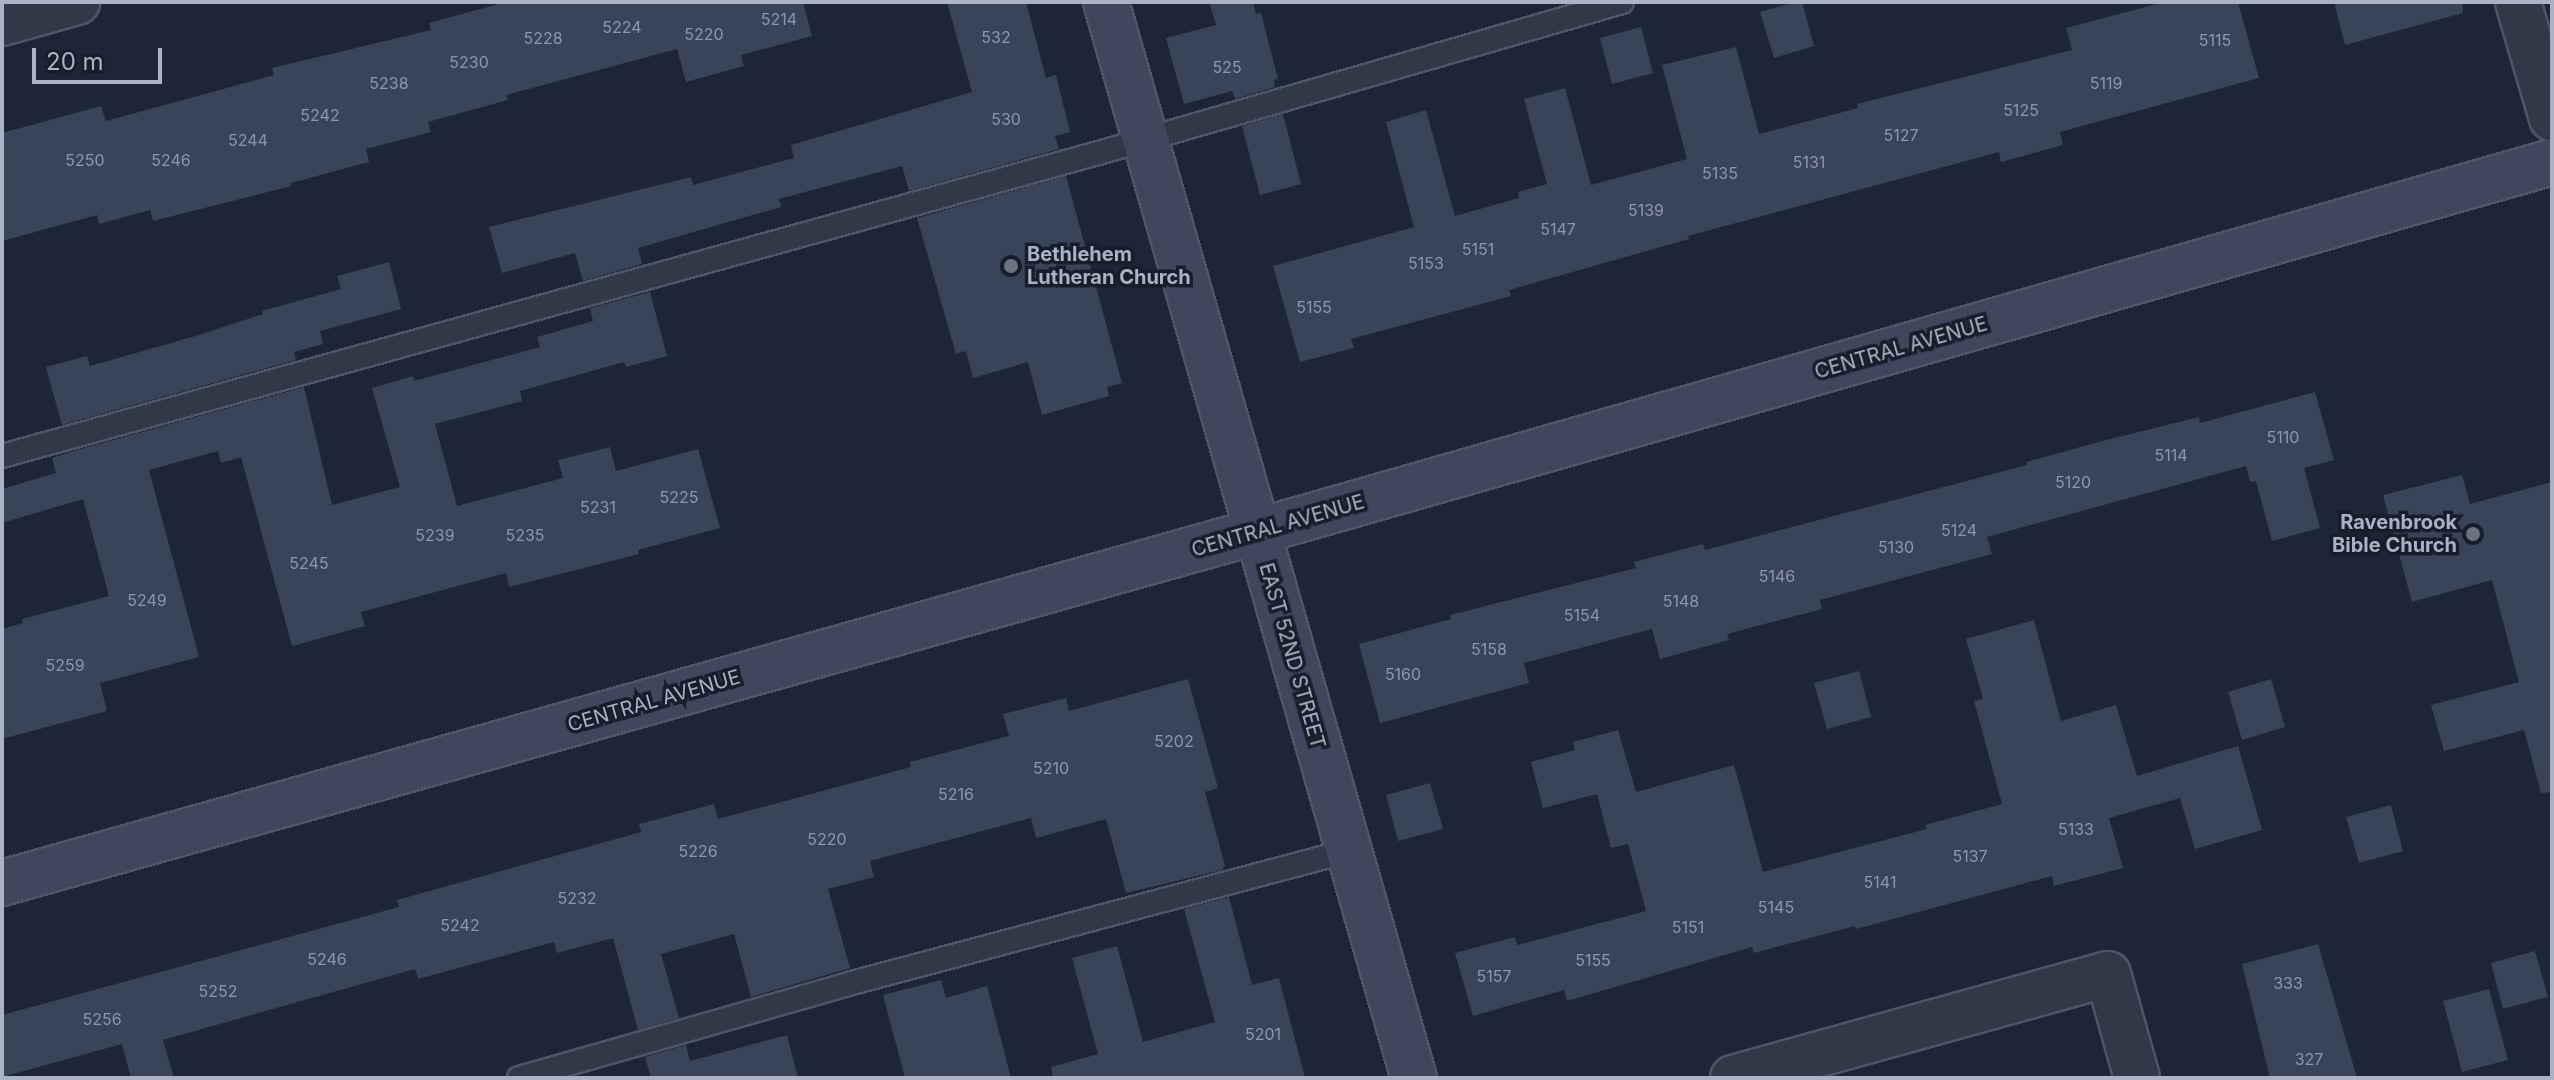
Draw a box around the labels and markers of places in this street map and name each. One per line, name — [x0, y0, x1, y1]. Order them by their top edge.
place label: Bethlehem Lutheran Church — [1027, 242, 1191, 289]
marker: Bethlehem Lutheran Church — [1002, 257, 1020, 275]
place label: Ravenbrook Bible Church — [2332, 510, 2457, 557]
marker: Ravenbrook Bible Church — [2464, 525, 2482, 543]

